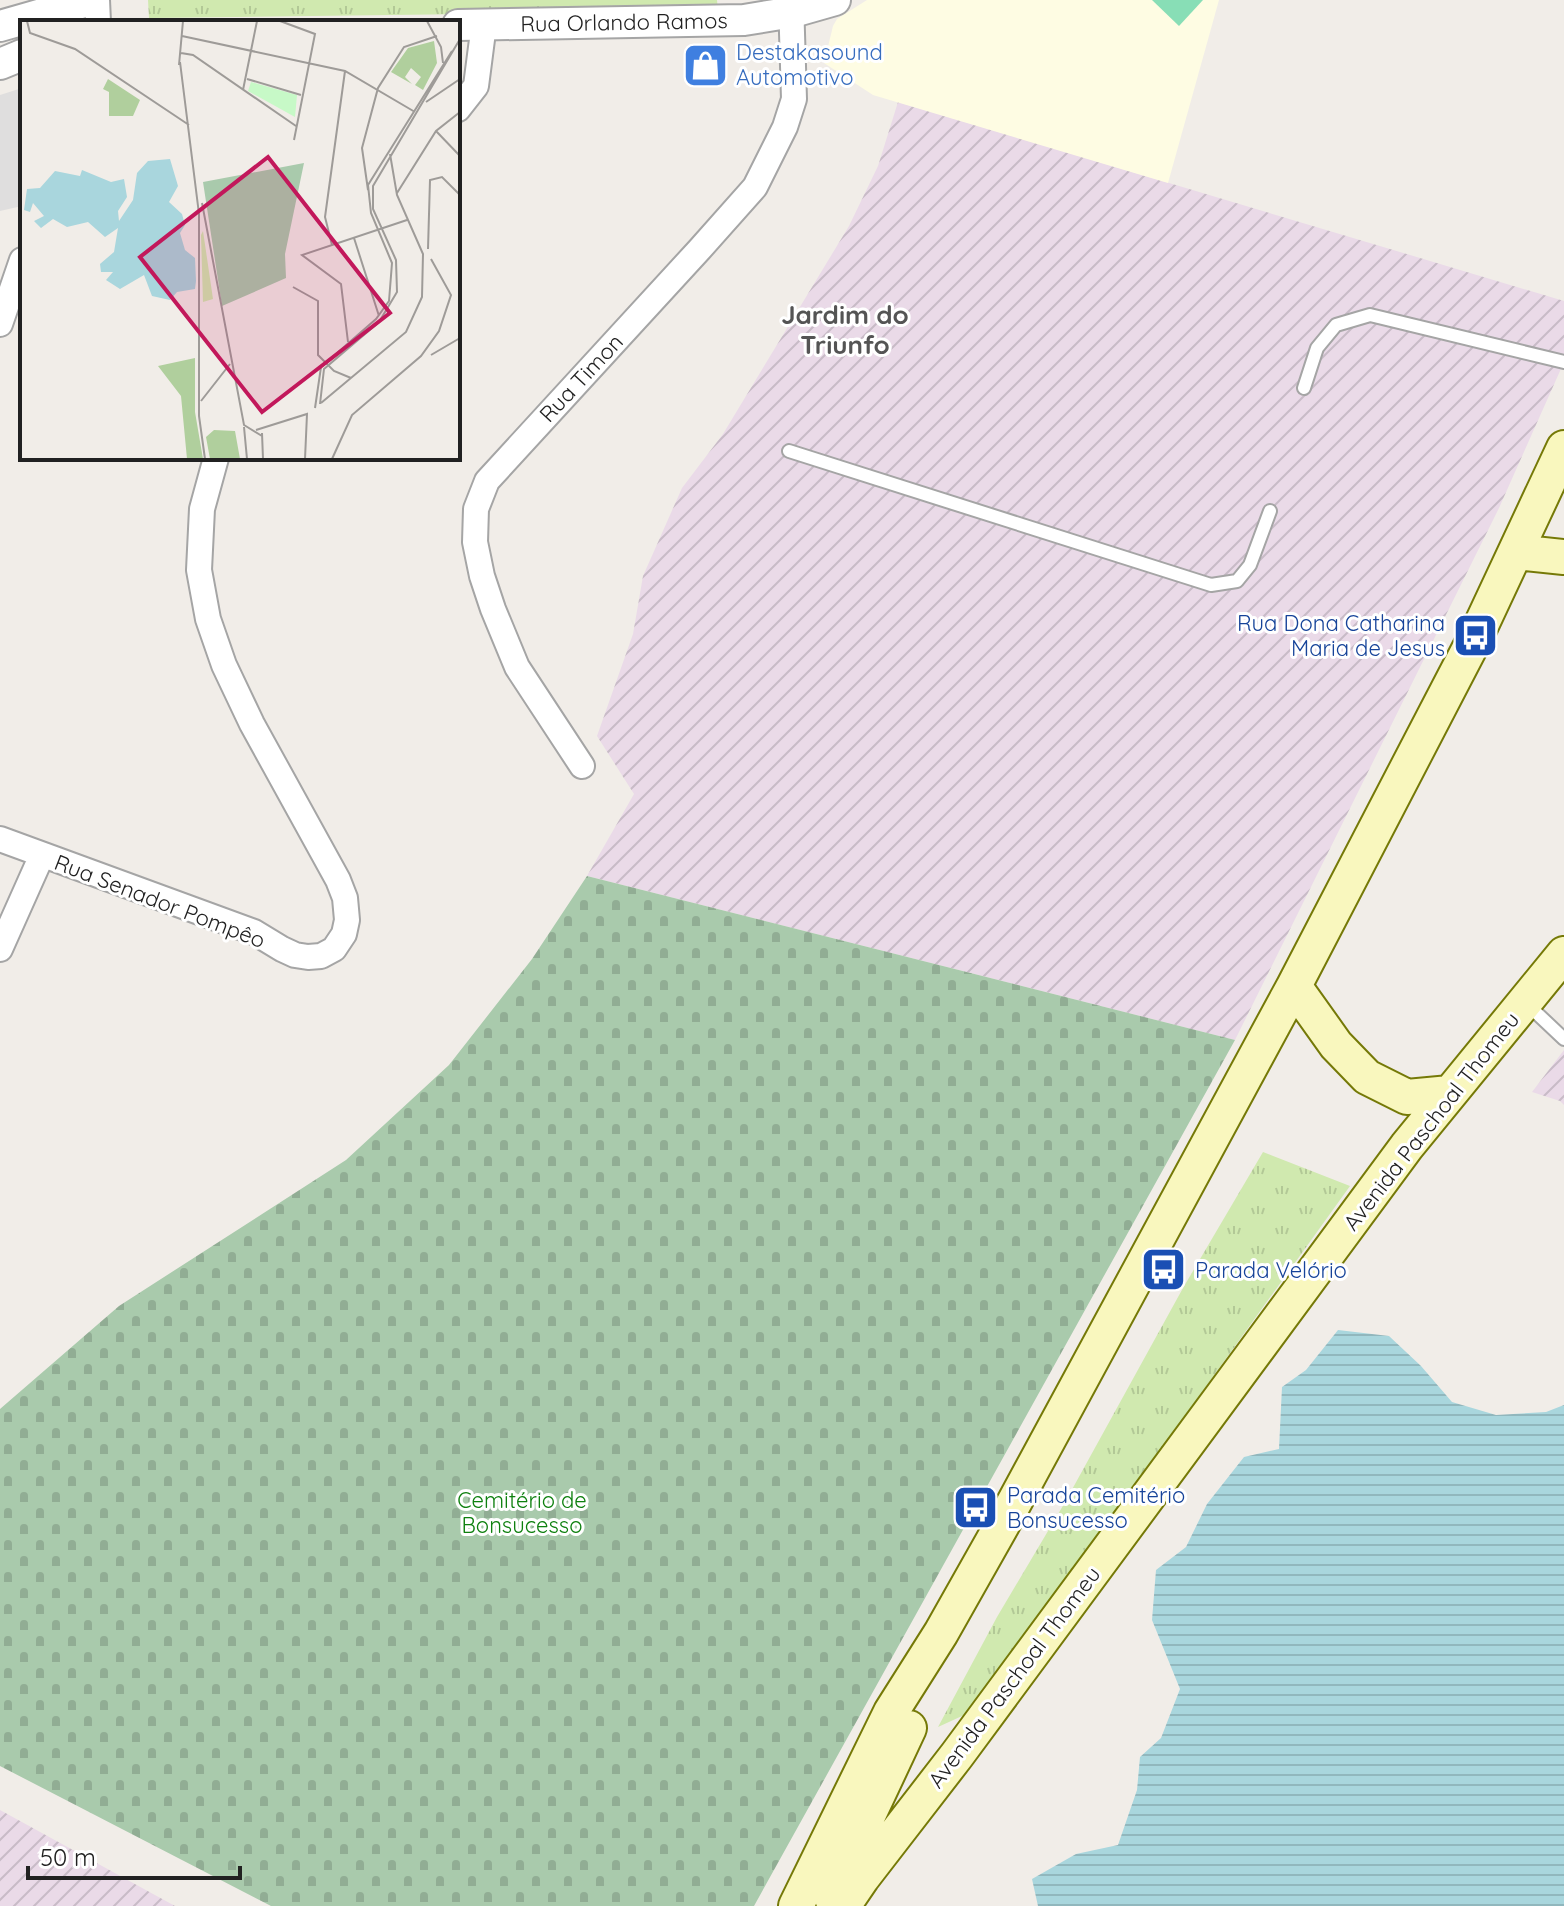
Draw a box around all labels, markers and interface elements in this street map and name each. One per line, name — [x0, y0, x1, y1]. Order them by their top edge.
street label: Rua Orlando Ramos — [520, 6, 728, 38]
inset map — [20, 20, 460, 460]
place label: Destakasound Automotivo — [736, 38, 883, 91]
shop icon: Destakasound Automotivo — [681, 41, 729, 89]
district label: Jardim do Triunfo — [781, 298, 909, 361]
street label: Rua Timon — [533, 328, 629, 428]
place label: Rua Dona Catharina Maria de Jesus — [1237, 609, 1445, 662]
bus stop icon: Rua Dona Catharina Maria de Jesus — [1452, 612, 1500, 660]
street label: Rua Senador Pompêo — [51, 848, 269, 954]
street label: Avenida Paschoal Thomeu — [1337, 1006, 1525, 1236]
bus stop icon: Parada Velório — [1140, 1246, 1188, 1294]
place label: Parada Velório — [1195, 1256, 1347, 1284]
place label: Parada Cemitério Bonsucesso — [1007, 1481, 1185, 1534]
bus stop icon: Parada Cemitério Bonsucesso — [952, 1484, 1000, 1532]
park label: Cemitério de Bonsucesso — [457, 1486, 587, 1539]
street label: Avenida Paschoal Thomeu — [922, 1561, 1106, 1793]
scale bar — [28, 1830, 240, 1880]
text: 50 m — [40, 1842, 96, 1872]

